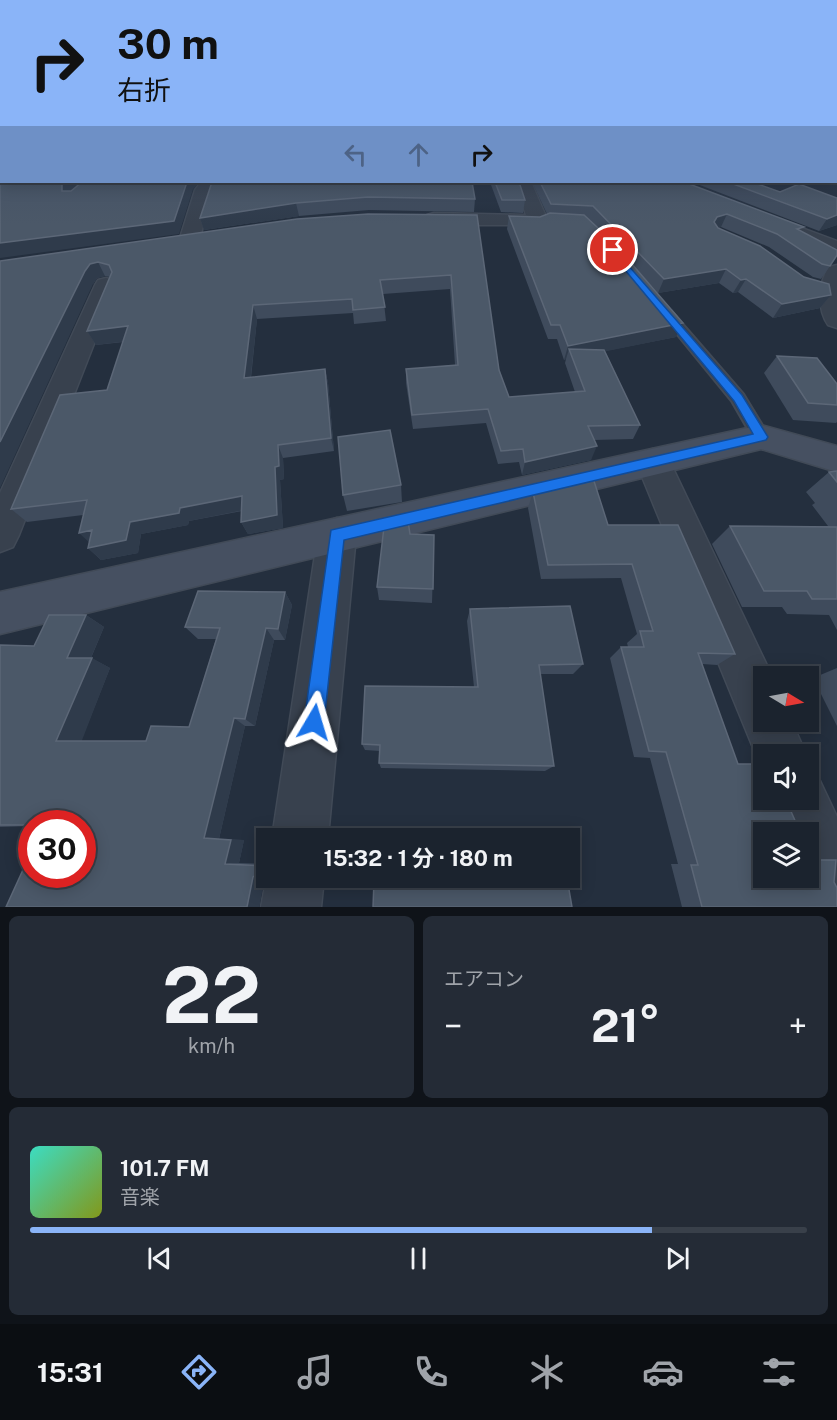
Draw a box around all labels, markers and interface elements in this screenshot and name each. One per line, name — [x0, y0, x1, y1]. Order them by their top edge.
text: 30 m — [117, 19, 219, 68]
icon: right — [18, 24, 96, 102]
text: 右折 — [117, 74, 171, 106]
icon: left — [339, 138, 372, 171]
icon: ahead — [402, 138, 435, 171]
icon: right — [465, 138, 498, 171]
pin — [587, 224, 638, 275]
icon: arrive — [596, 233, 629, 266]
north arrow — [753, 666, 819, 732]
map controls — [753, 666, 819, 888]
position arrow — [282, 690, 346, 754]
button: sound — [753, 744, 819, 810]
speed limit sign: 30 — [18, 810, 96, 888]
button: layers — [753, 822, 819, 888]
text: 15:32 · 1 分 · 180 m — [323, 845, 513, 871]
text: 22 — [162, 949, 261, 1041]
text: エアコン — [444, 967, 524, 991]
text: 21° — [591, 999, 660, 1052]
text: − — [444, 1007, 462, 1045]
text: + — [789, 1007, 807, 1045]
text: km/h — [188, 1034, 235, 1058]
text: 101.7 FM — [120, 1155, 210, 1181]
text: 音楽 — [120, 1185, 160, 1209]
icon: previous — [143, 1242, 176, 1275]
icon: pause — [402, 1242, 435, 1275]
icon: next — [661, 1242, 694, 1275]
icon: directions — [178, 1351, 220, 1393]
icon: music — [294, 1351, 336, 1393]
icon: phone — [410, 1351, 452, 1393]
icon: climate — [526, 1351, 568, 1393]
icon: car — [642, 1351, 684, 1393]
icon: filters — [758, 1351, 800, 1393]
text: 15:31 — [37, 1356, 104, 1388]

